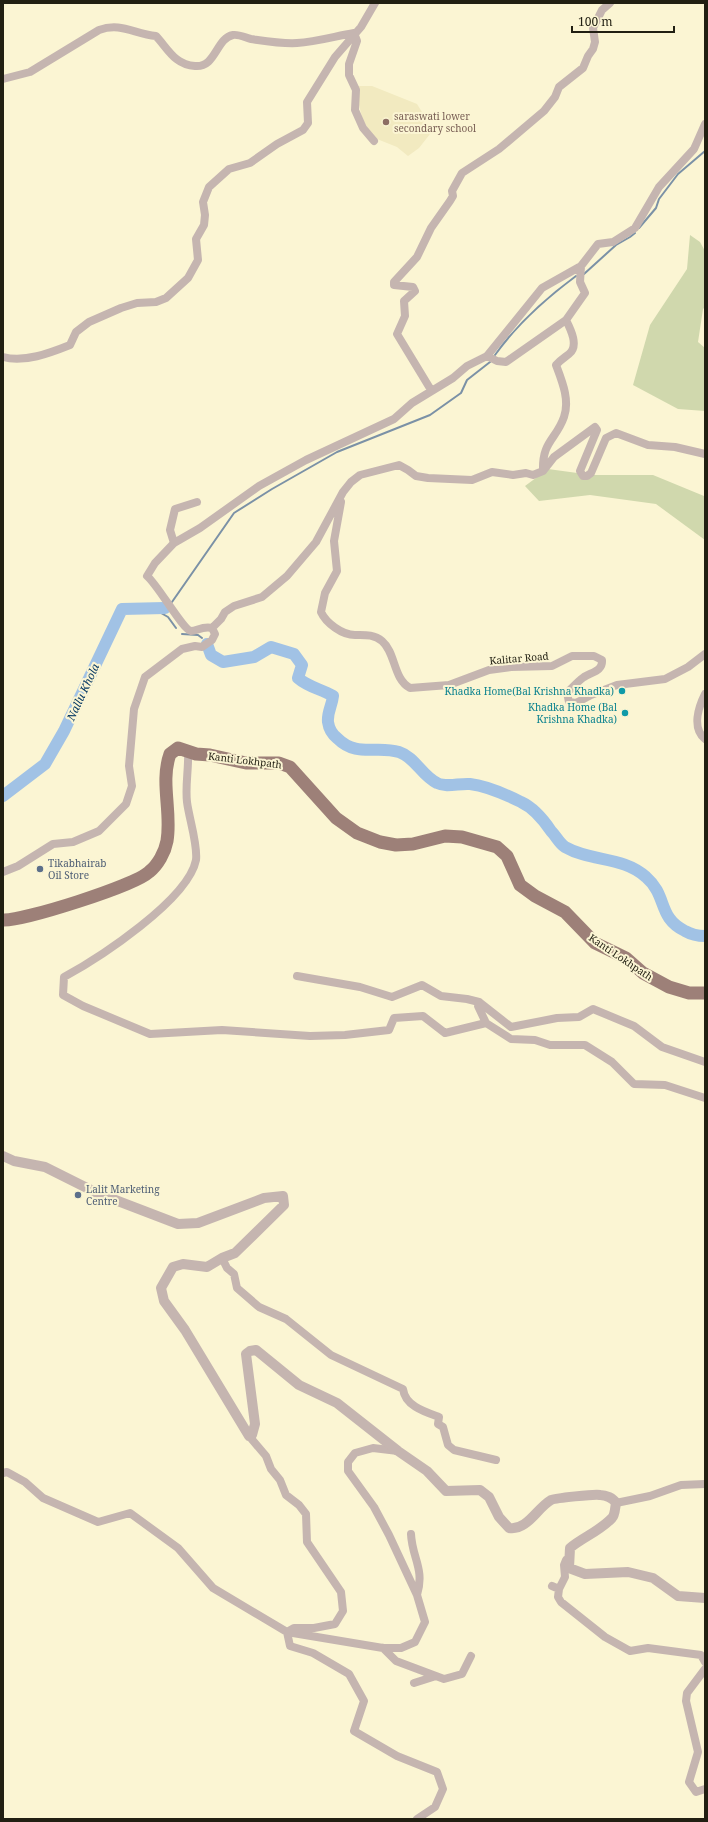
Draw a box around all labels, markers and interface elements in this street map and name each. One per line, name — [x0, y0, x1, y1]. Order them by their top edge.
scale bar — [572, 8, 674, 34]
text: 100 m — [578, 13, 613, 30]
place label: saraswati lower secondary school — [394, 109, 476, 135]
marker: saraswati lower secondary school — [381, 117, 391, 127]
street label: Kalitar Road — [489, 648, 549, 668]
water label: Nallu Khola — [62, 660, 103, 724]
place label: Khadka Home(Bal Krishna Khadka) — [444, 684, 614, 698]
marker: Khadka Home(Bal Krishna Khadka) — [617, 686, 627, 696]
place label: Khadka Home (Bal Krishna Khadka) — [528, 700, 617, 726]
marker: Khadka Home (Bal Krishna Khadka) — [620, 708, 630, 718]
street label: Kanti Lokhpath — [207, 749, 283, 772]
place label: Tikabhairab Oil Store — [48, 856, 106, 882]
marker: Tikabhairab Oil Store — [35, 864, 45, 874]
street label: Kanti Lokhpath — [586, 930, 656, 984]
place label: Lalit Marketing Centre — [86, 1182, 160, 1208]
marker: Lalit Marketing Centre — [73, 1190, 83, 1200]

